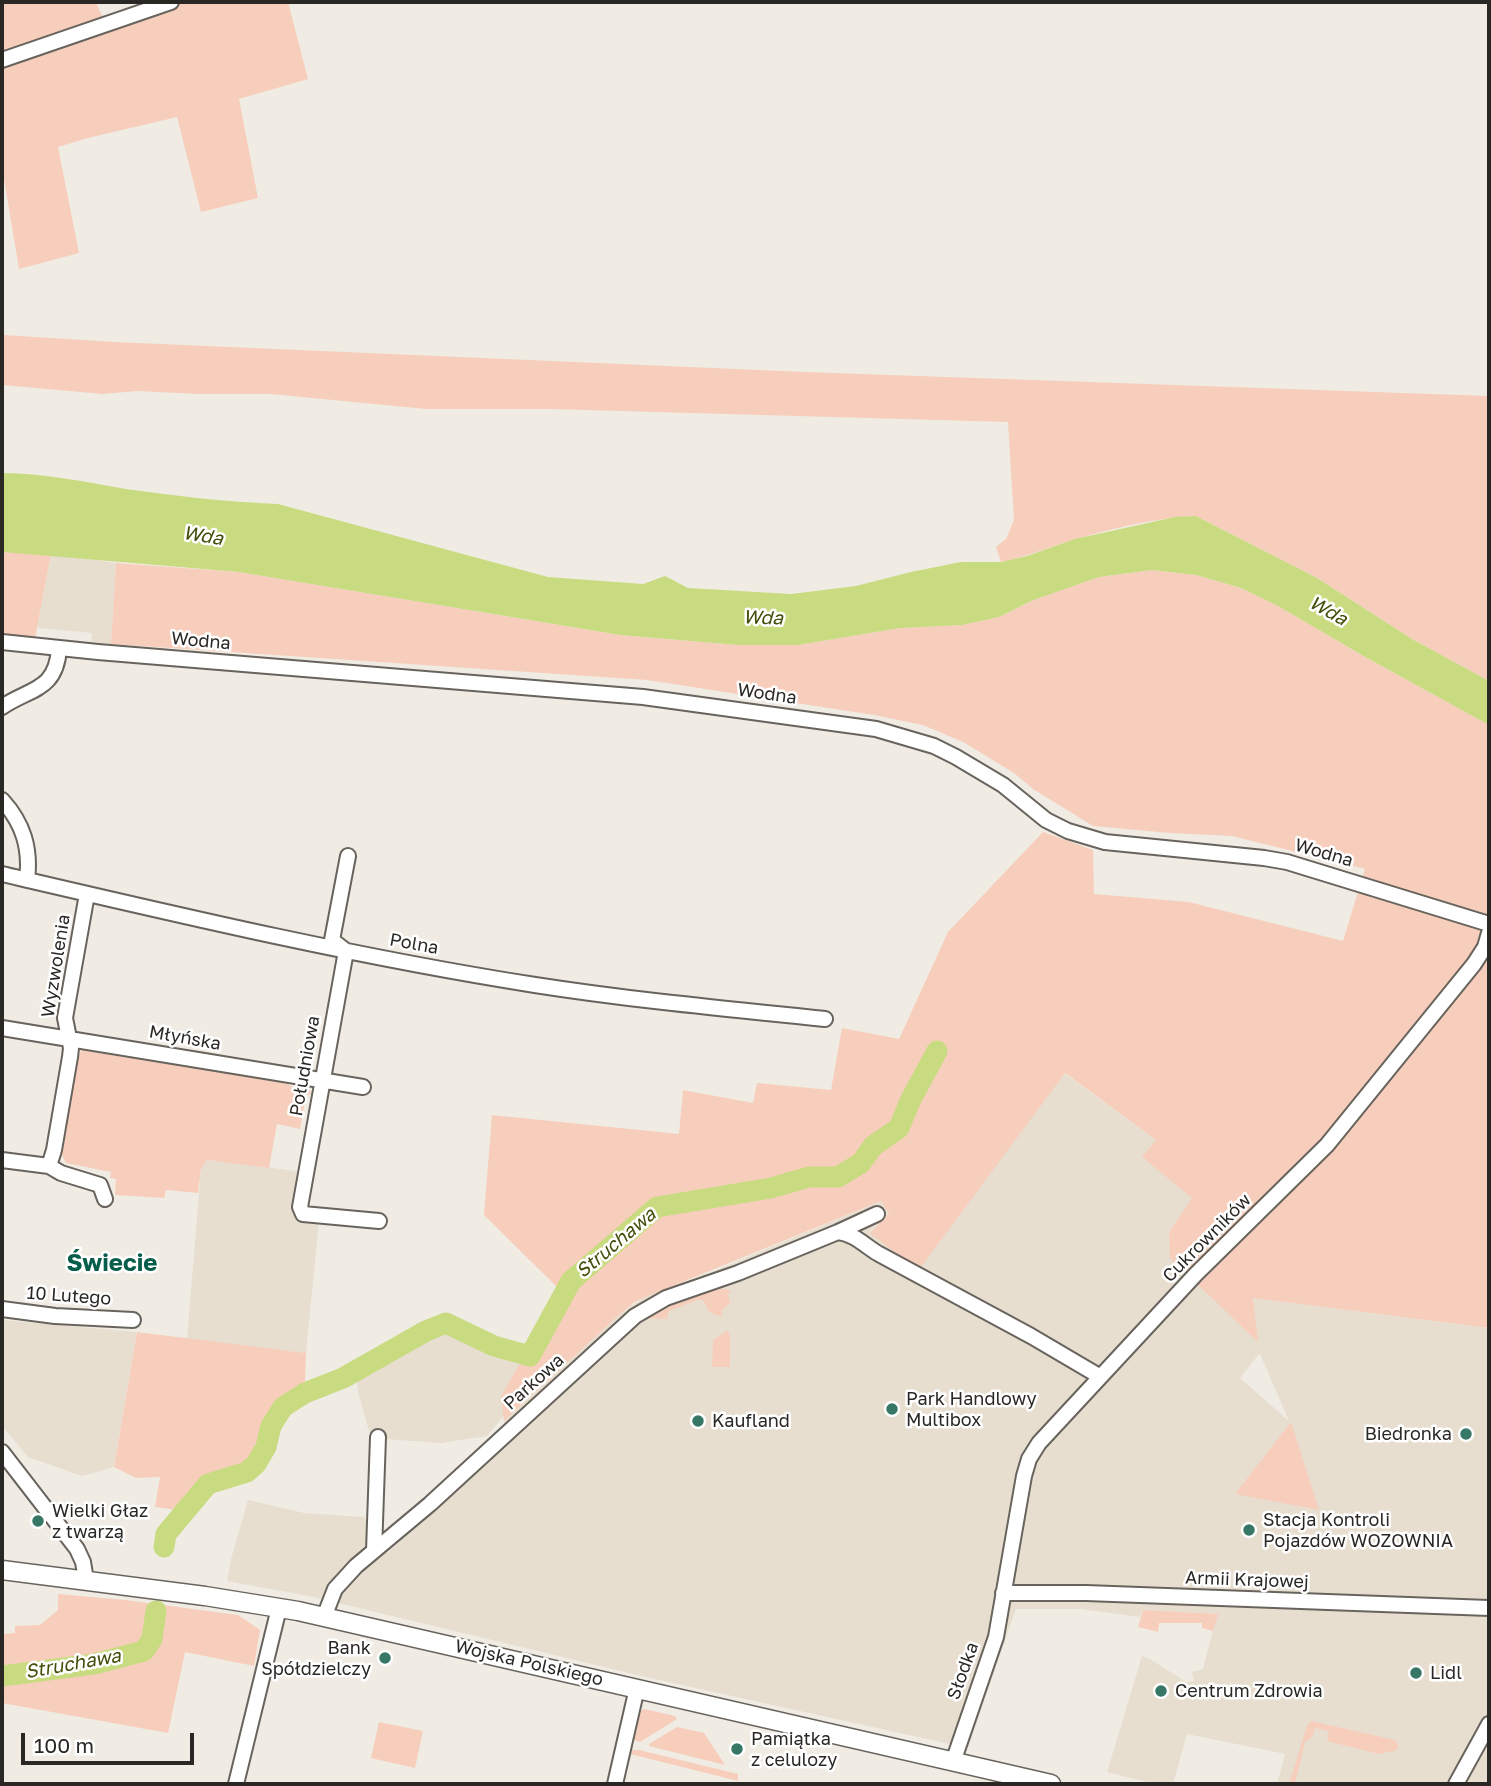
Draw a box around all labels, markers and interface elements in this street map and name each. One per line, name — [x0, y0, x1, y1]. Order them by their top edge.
water label: Wda — [182, 522, 224, 550]
water label: Wda — [1305, 591, 1351, 631]
water label: Wda — [743, 606, 783, 630]
street label: Wodna — [170, 628, 232, 654]
street label: Wodna — [736, 679, 798, 709]
street label: Wodna — [1292, 834, 1356, 872]
street label: Wyzwolenia — [37, 913, 75, 1019]
street label: Polna — [388, 929, 440, 959]
street label: Południowa — [286, 1014, 324, 1118]
street label: Młyńska — [147, 1021, 223, 1055]
street label: Cukrowników — [1158, 1189, 1256, 1287]
water label: Struchawa — [572, 1203, 660, 1283]
district label: Świecie — [66, 1249, 158, 1277]
street label: 10 Lutego — [26, 1282, 112, 1310]
street label: Parkowa — [499, 1349, 569, 1415]
place label: Park Handlowy Multibox — [906, 1388, 1037, 1430]
marker: Park Handlowy Multibox — [884, 1401, 900, 1417]
place label: Kaufland — [712, 1410, 790, 1432]
marker: Kaufland — [690, 1413, 706, 1429]
place label: Biedronka — [1365, 1423, 1452, 1445]
marker: Biedronka — [1458, 1426, 1474, 1442]
place label: Wielki Głaz z twarzą — [52, 1500, 148, 1542]
place label: Stacja Kontroli Pojazdów WOZOWNIA — [1263, 1509, 1453, 1552]
marker: Wielki Głaz z twarzą — [30, 1513, 46, 1529]
marker: Stacja Kontroli Pojazdów WOZOWNIA — [1241, 1522, 1257, 1538]
street label: Armii Krajowej — [1185, 1567, 1309, 1593]
street label: Wojska Polskiego — [453, 1635, 605, 1691]
place label: Bank Spółdzielczy — [261, 1637, 371, 1680]
street label: Słodka — [943, 1639, 983, 1703]
water label: Struchawa — [23, 1644, 123, 1684]
marker: Bank Spółdzielczy — [377, 1650, 393, 1666]
place label: Lidl — [1430, 1662, 1462, 1684]
marker: Lidl — [1408, 1665, 1424, 1681]
place label: Centrum Zdrowia — [1175, 1680, 1323, 1702]
marker: Centrum Zdrowia — [1153, 1683, 1169, 1699]
scale bar — [24, 1720, 198, 1764]
place label: Pamiątka z celulozy — [751, 1728, 837, 1770]
text: 100 m — [34, 1732, 94, 1758]
marker: Pamiątka z celulozy — [729, 1741, 745, 1757]

